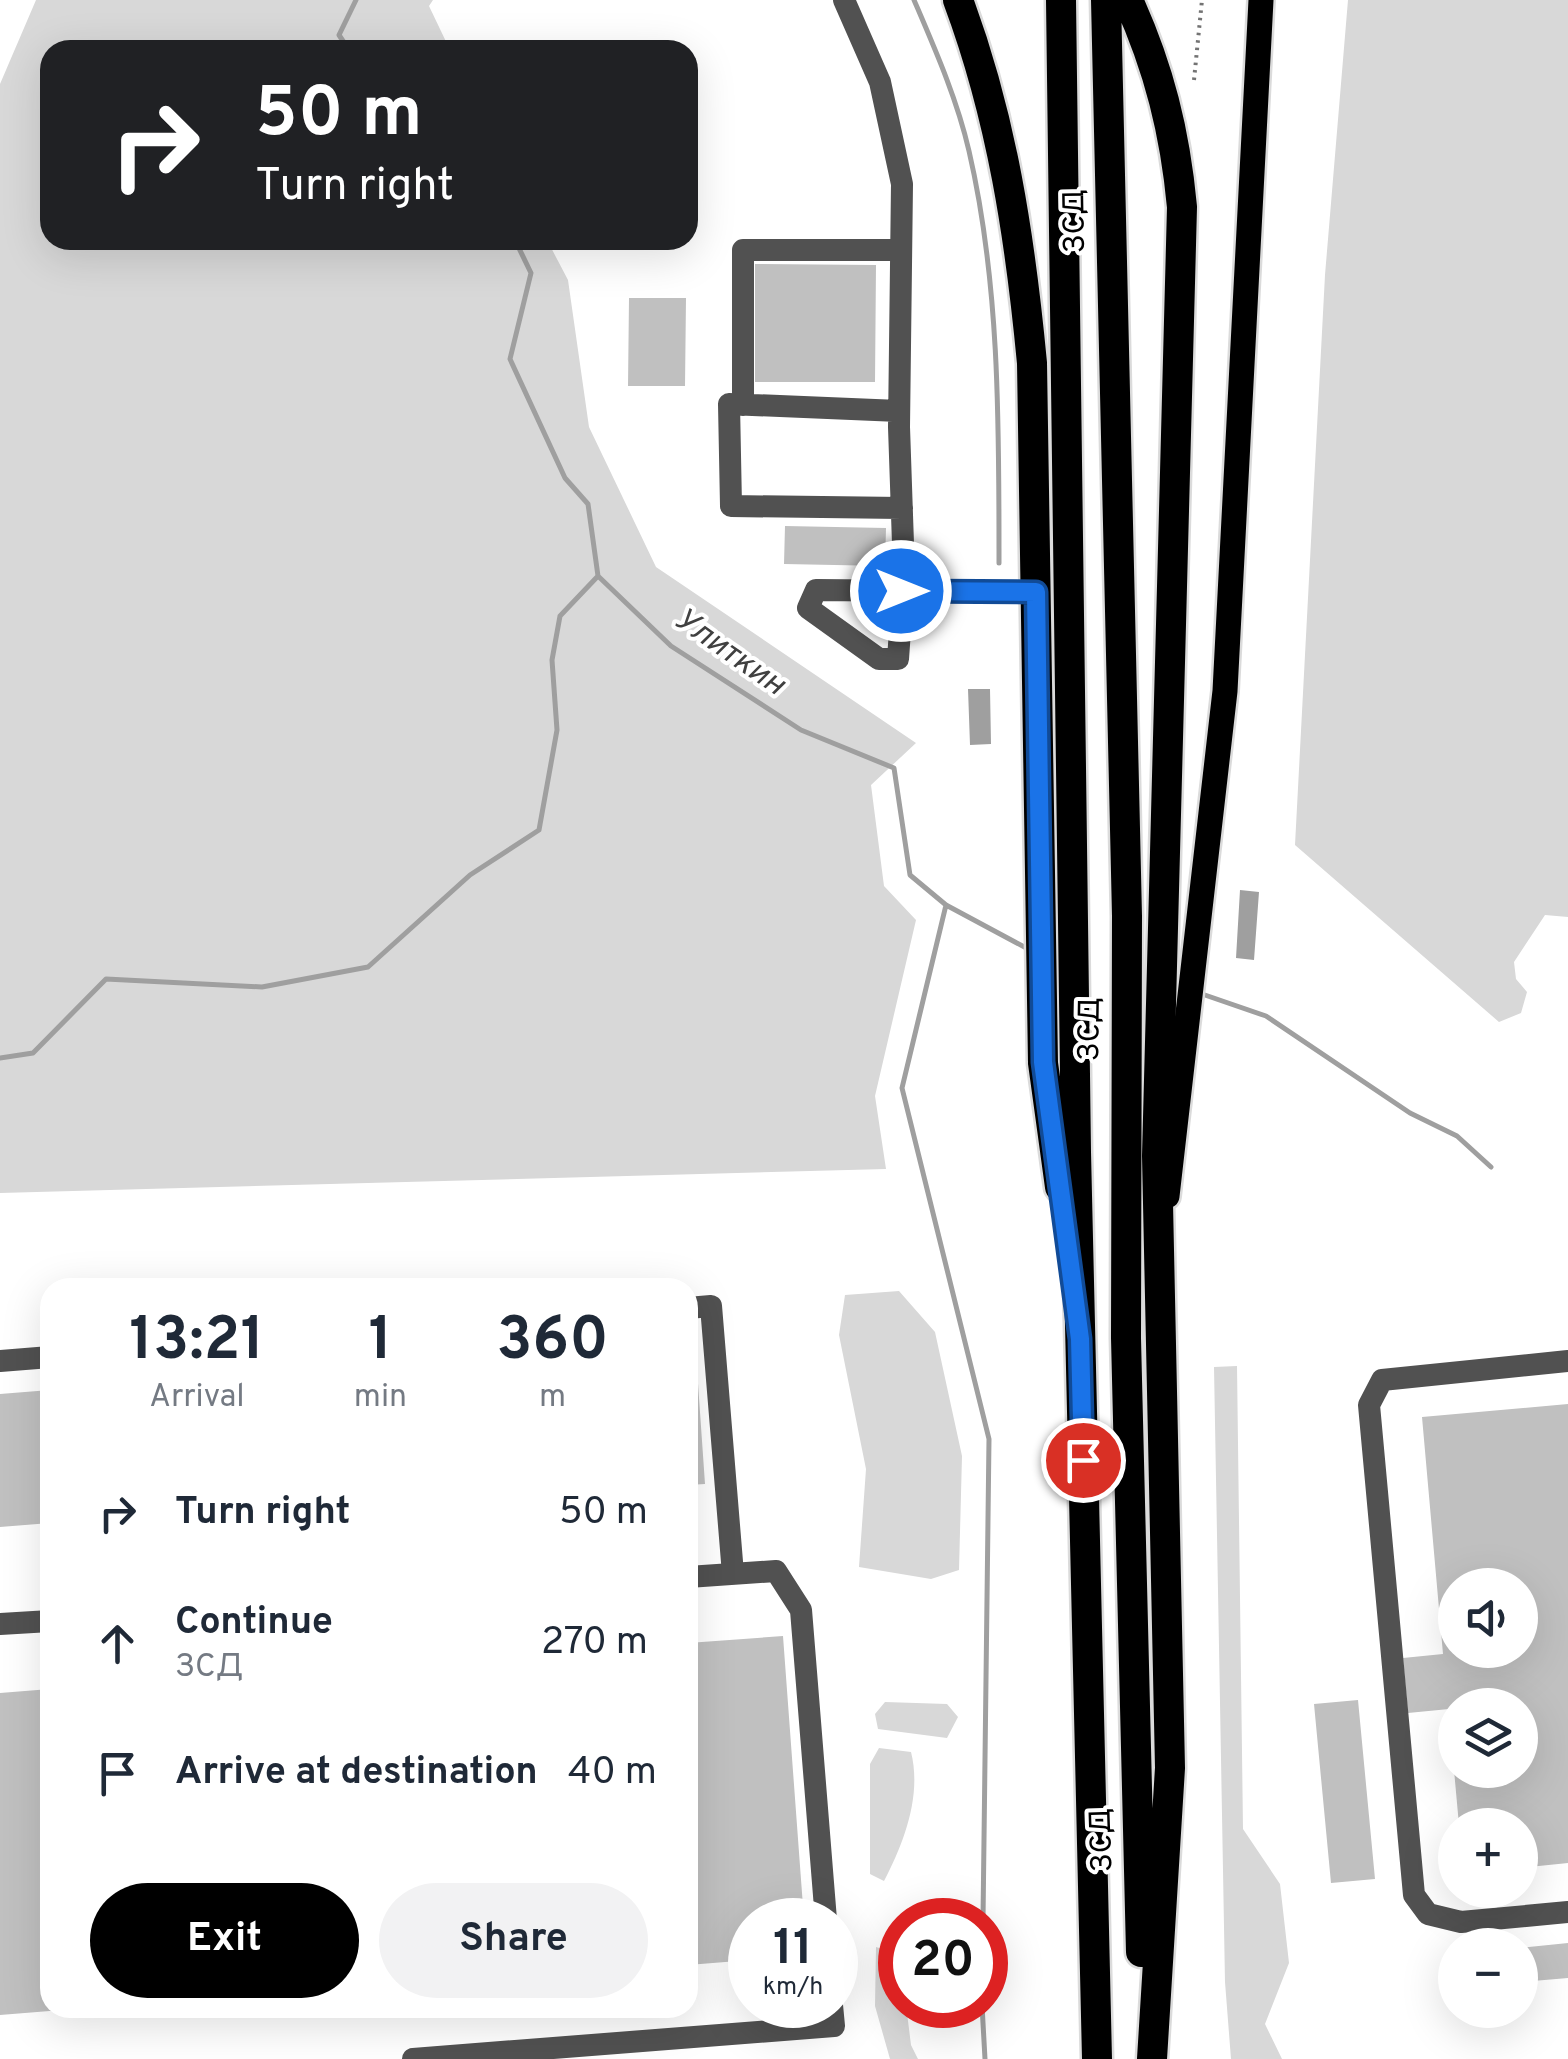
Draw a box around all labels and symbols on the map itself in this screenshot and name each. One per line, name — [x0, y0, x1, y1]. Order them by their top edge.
street label: ЗСД — [1057, 189, 1095, 253]
position arrow — [849, 539, 953, 643]
water label: Улиткин — [666, 600, 793, 706]
street label: ЗСД — [1072, 997, 1110, 1061]
pin — [1041, 1418, 1126, 1503]
street label: ЗСД — [1083, 1807, 1123, 1873]
speed limit sign: 20 — [878, 1898, 1008, 2028]

